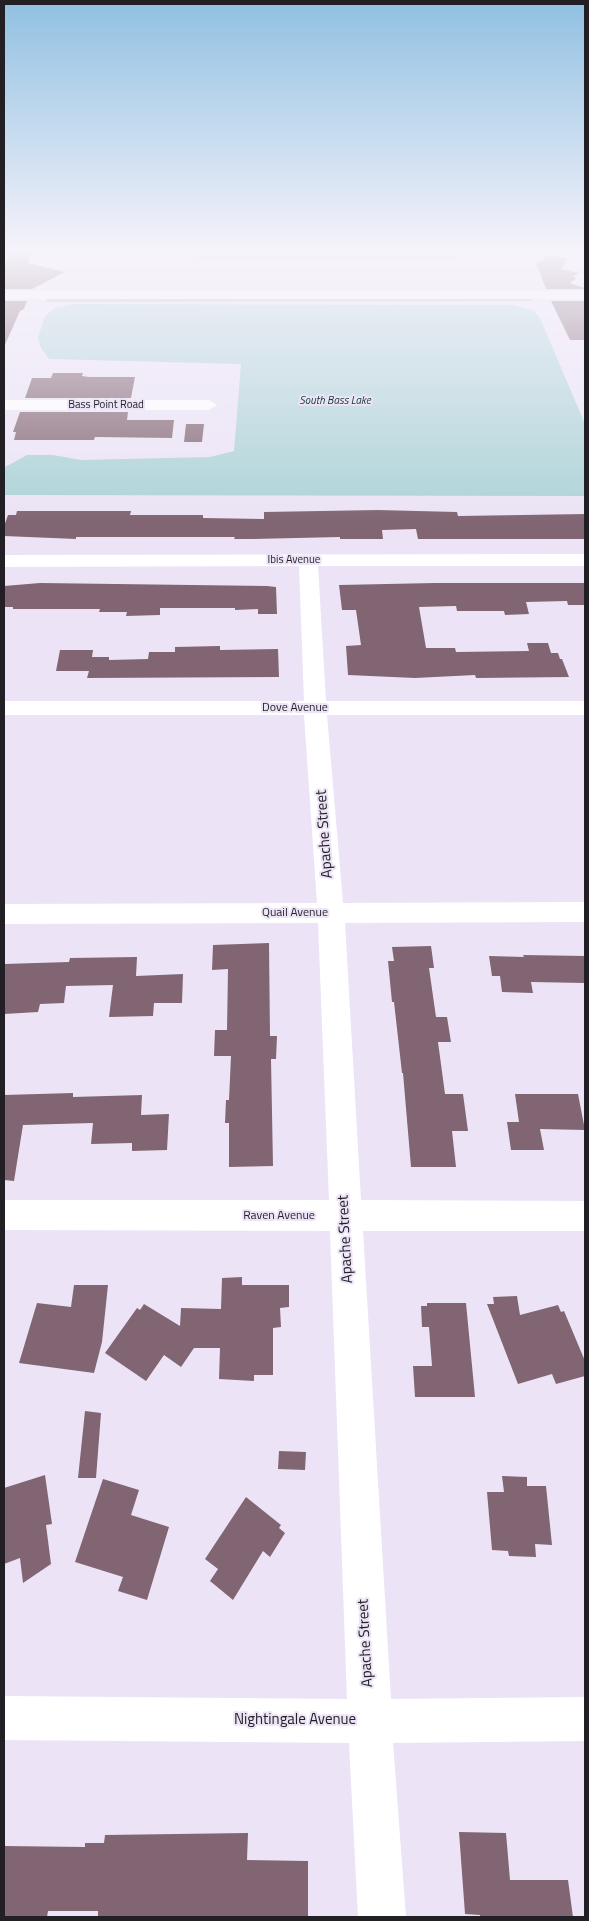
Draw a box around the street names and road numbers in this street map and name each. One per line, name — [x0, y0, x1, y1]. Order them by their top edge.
street label: Bass Point Road — [68, 398, 144, 412]
street label: Ibis Avenue — [268, 553, 320, 567]
street label: Dove Avenue — [262, 701, 328, 715]
street label: Apache Street — [313, 789, 337, 879]
street label: Quail Avenue — [262, 906, 328, 920]
street label: Apache Street — [335, 1194, 357, 1284]
street label: Raven Avenue — [243, 1209, 315, 1223]
street label: Apache Street — [355, 1598, 377, 1688]
street label: Nightingale Avenue — [234, 1711, 356, 1729]

